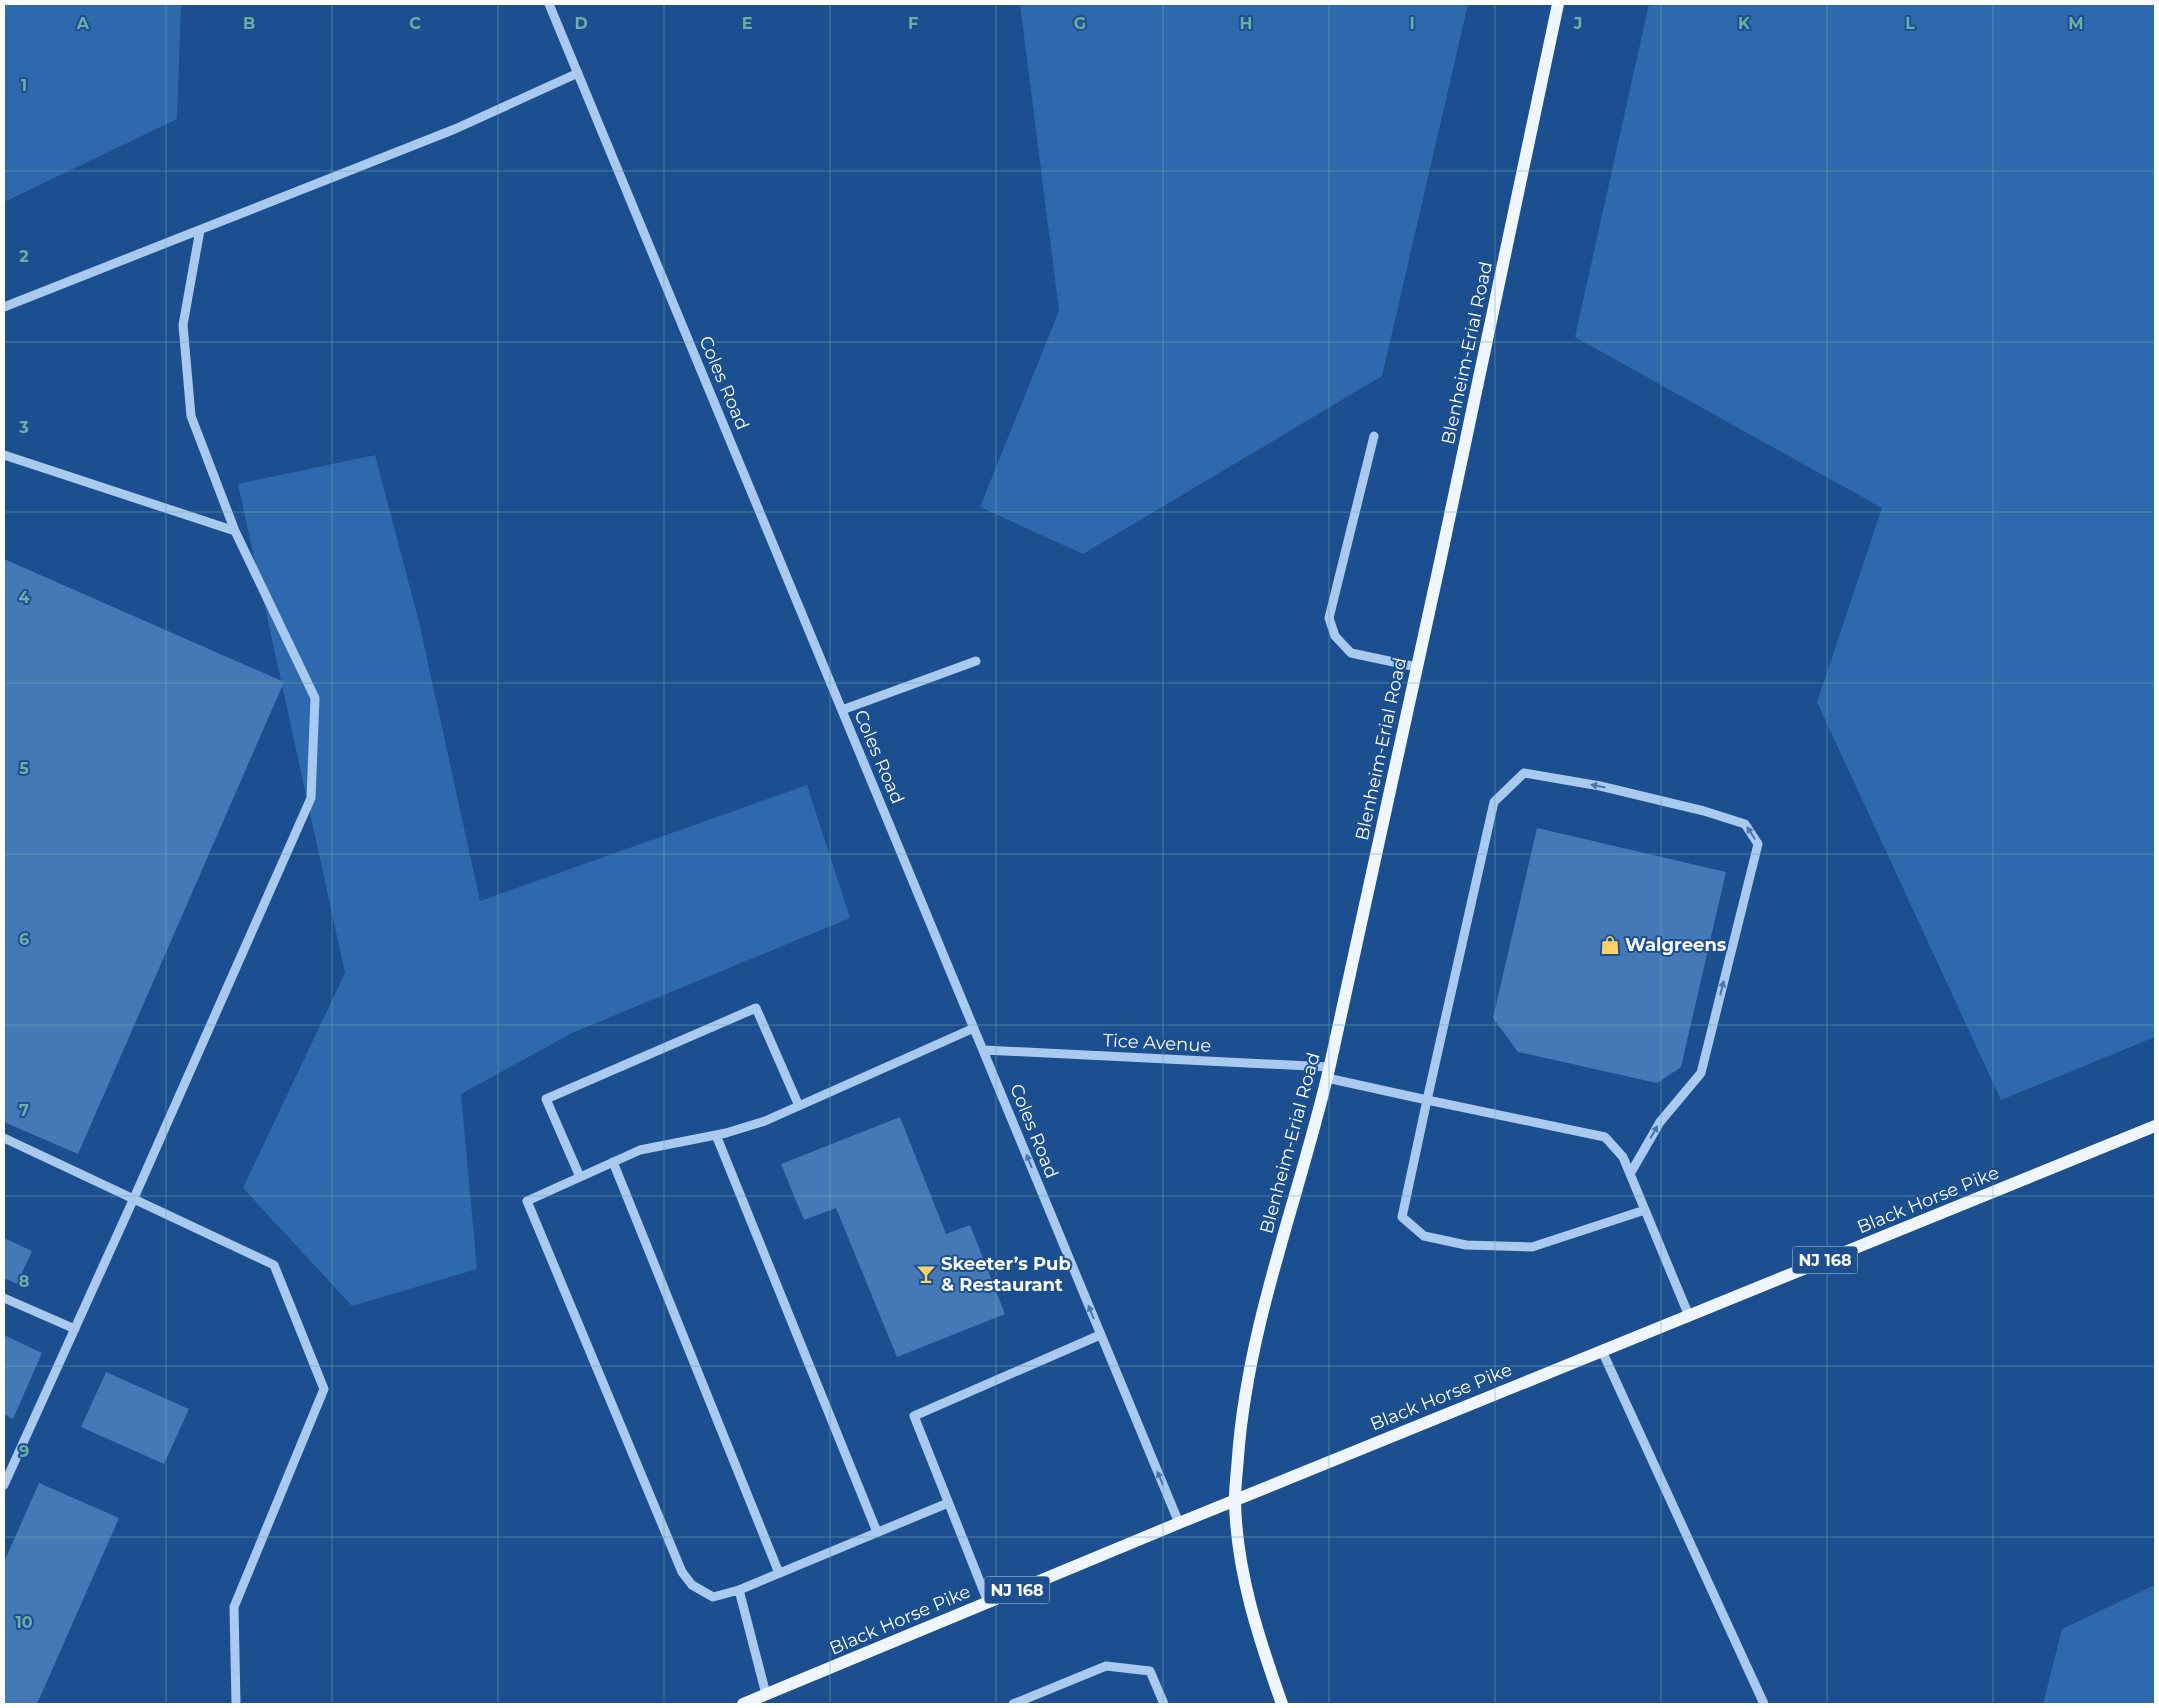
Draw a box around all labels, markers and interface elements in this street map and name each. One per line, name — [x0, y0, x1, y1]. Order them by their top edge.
text: A — [76, 14, 90, 33]
text: B — [243, 14, 255, 33]
text: C — [409, 14, 421, 33]
text: D — [574, 14, 588, 33]
text: E — [742, 14, 752, 33]
text: F — [908, 14, 918, 33]
text: G — [1074, 14, 1086, 33]
text: H — [1240, 14, 1252, 33]
text: I — [1409, 14, 1415, 33]
text: J — [1573, 14, 1582, 33]
text: K — [1738, 14, 1751, 33]
text: L — [1905, 14, 1915, 33]
text: M — [2068, 14, 2084, 33]
text: 1 — [21, 76, 27, 95]
text: 2 — [19, 247, 29, 266]
street label: Blenheim-Erial Road — [1437, 259, 1497, 447]
street label: Coles Road — [694, 333, 754, 433]
text: 3 — [18, 418, 29, 437]
text: 4 — [18, 588, 30, 607]
street label: Blenheim-Erial Road — [1351, 655, 1411, 843]
street label: Coles Road — [849, 707, 909, 807]
text: 5 — [19, 759, 29, 778]
one-way arrow — [1589, 782, 1605, 790]
one-way arrow — [1746, 826, 1756, 839]
text: 6 — [19, 930, 29, 949]
shop icon: Walgreens — [1599, 934, 1621, 956]
place label: Walgreens — [1625, 934, 1727, 956]
one-way arrow — [1718, 981, 1726, 996]
street label: Tice Avenue — [1102, 1029, 1212, 1057]
street label: Blenheim-Erial Road — [1255, 1050, 1325, 1236]
street label: Coles Road — [1005, 1081, 1063, 1181]
text: 7 — [19, 1101, 29, 1120]
one-way arrow — [1650, 1126, 1659, 1139]
one-way arrow — [1025, 1153, 1033, 1168]
street label: Black Horse Pike — [1854, 1161, 2002, 1238]
road number: NJ 168 — [1792, 1246, 1858, 1274]
place label: Skeeter’s Pub & Restaurant — [941, 1253, 1071, 1296]
bar icon: Skeeter’s Pub & Restaurant — [915, 1263, 937, 1285]
text: 8 — [19, 1272, 29, 1291]
one-way arrow — [1086, 1305, 1094, 1319]
street label: Black Horse Pike — [1367, 1358, 1515, 1435]
text: 9 — [19, 1442, 29, 1461]
one-way arrow — [1156, 1471, 1164, 1485]
road number: NJ 168 — [984, 1576, 1050, 1604]
street label: Black Horse Pike — [826, 1580, 974, 1660]
text: 10 — [15, 1613, 33, 1632]

